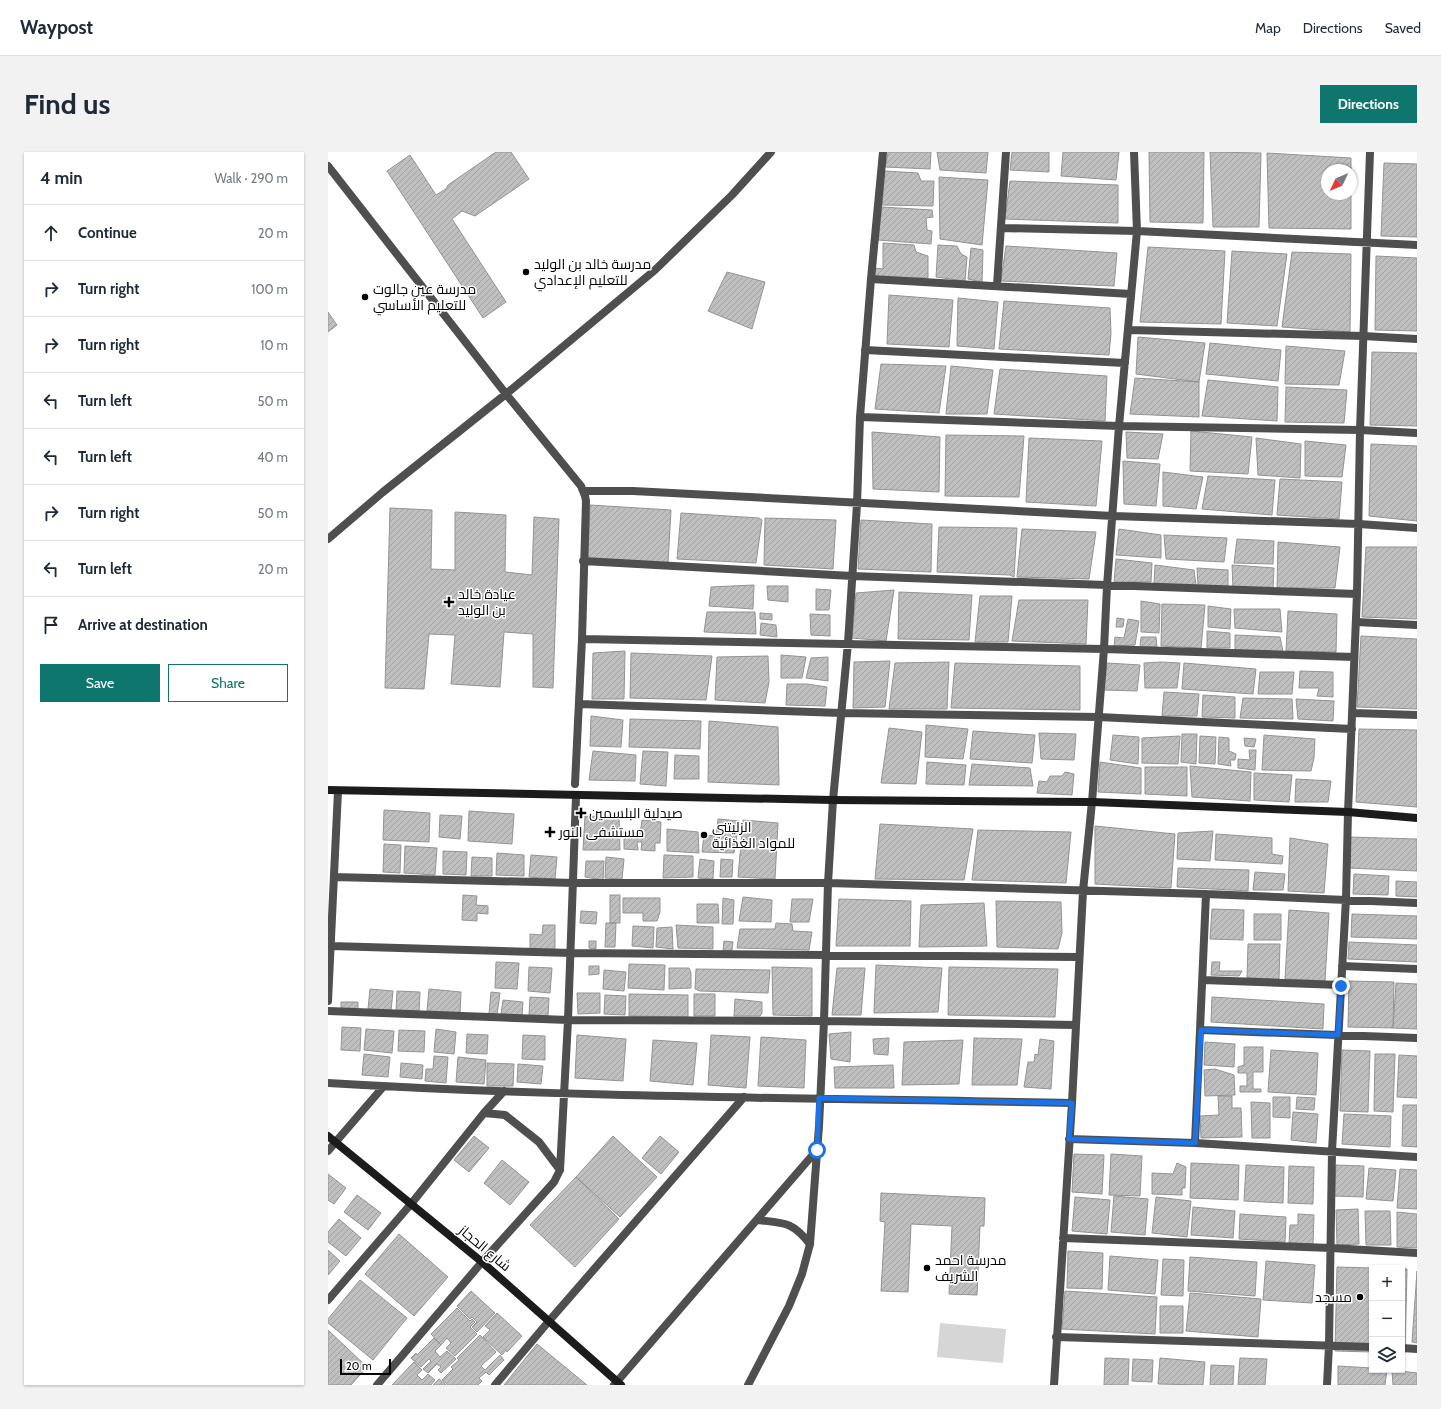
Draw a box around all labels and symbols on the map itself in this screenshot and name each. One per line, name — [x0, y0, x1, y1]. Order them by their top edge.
north arrow — [1321, 164, 1357, 200]
place label: مدرسة خالد بن الوليد للتعليم الإعدادي — [534, 255, 651, 292]
marker: مدرسة خالد بن الوليد للتعليم الإعدادي — [521, 267, 531, 277]
place label: مدرسة عين جالوت للتعليم الأساسي — [373, 280, 476, 316]
marker: مدرسة عين جالوت للتعليم الأساسي — [360, 292, 370, 302]
place label: عيادة خالد بن الوليد — [458, 585, 516, 619]
marker: عيادة خالد بن الوليد — [443, 596, 455, 608]
place label: صيدلية البلسمين — [589, 804, 683, 822]
marker: صيدلية البلسمين — [576, 808, 586, 818]
place label: الزليتني للمواد الغذائية — [712, 818, 795, 852]
place label: مستشفى النور — [558, 823, 644, 841]
marker: مستشفى النور — [544, 826, 556, 838]
marker: الزليتني للمواد الغذائية — [699, 830, 709, 840]
route end — [1332, 977, 1350, 995]
route start — [808, 1141, 826, 1159]
street label: شارع الحجاز — [454, 1220, 515, 1275]
place label: مدرسة احمد الشريف — [935, 1251, 1006, 1285]
marker: مدرسة احمد الشريف — [922, 1263, 932, 1273]
place label: مسجد — [1315, 1288, 1352, 1306]
marker: مسجد — [1355, 1292, 1365, 1302]
scale bar — [340, 1357, 391, 1376]

